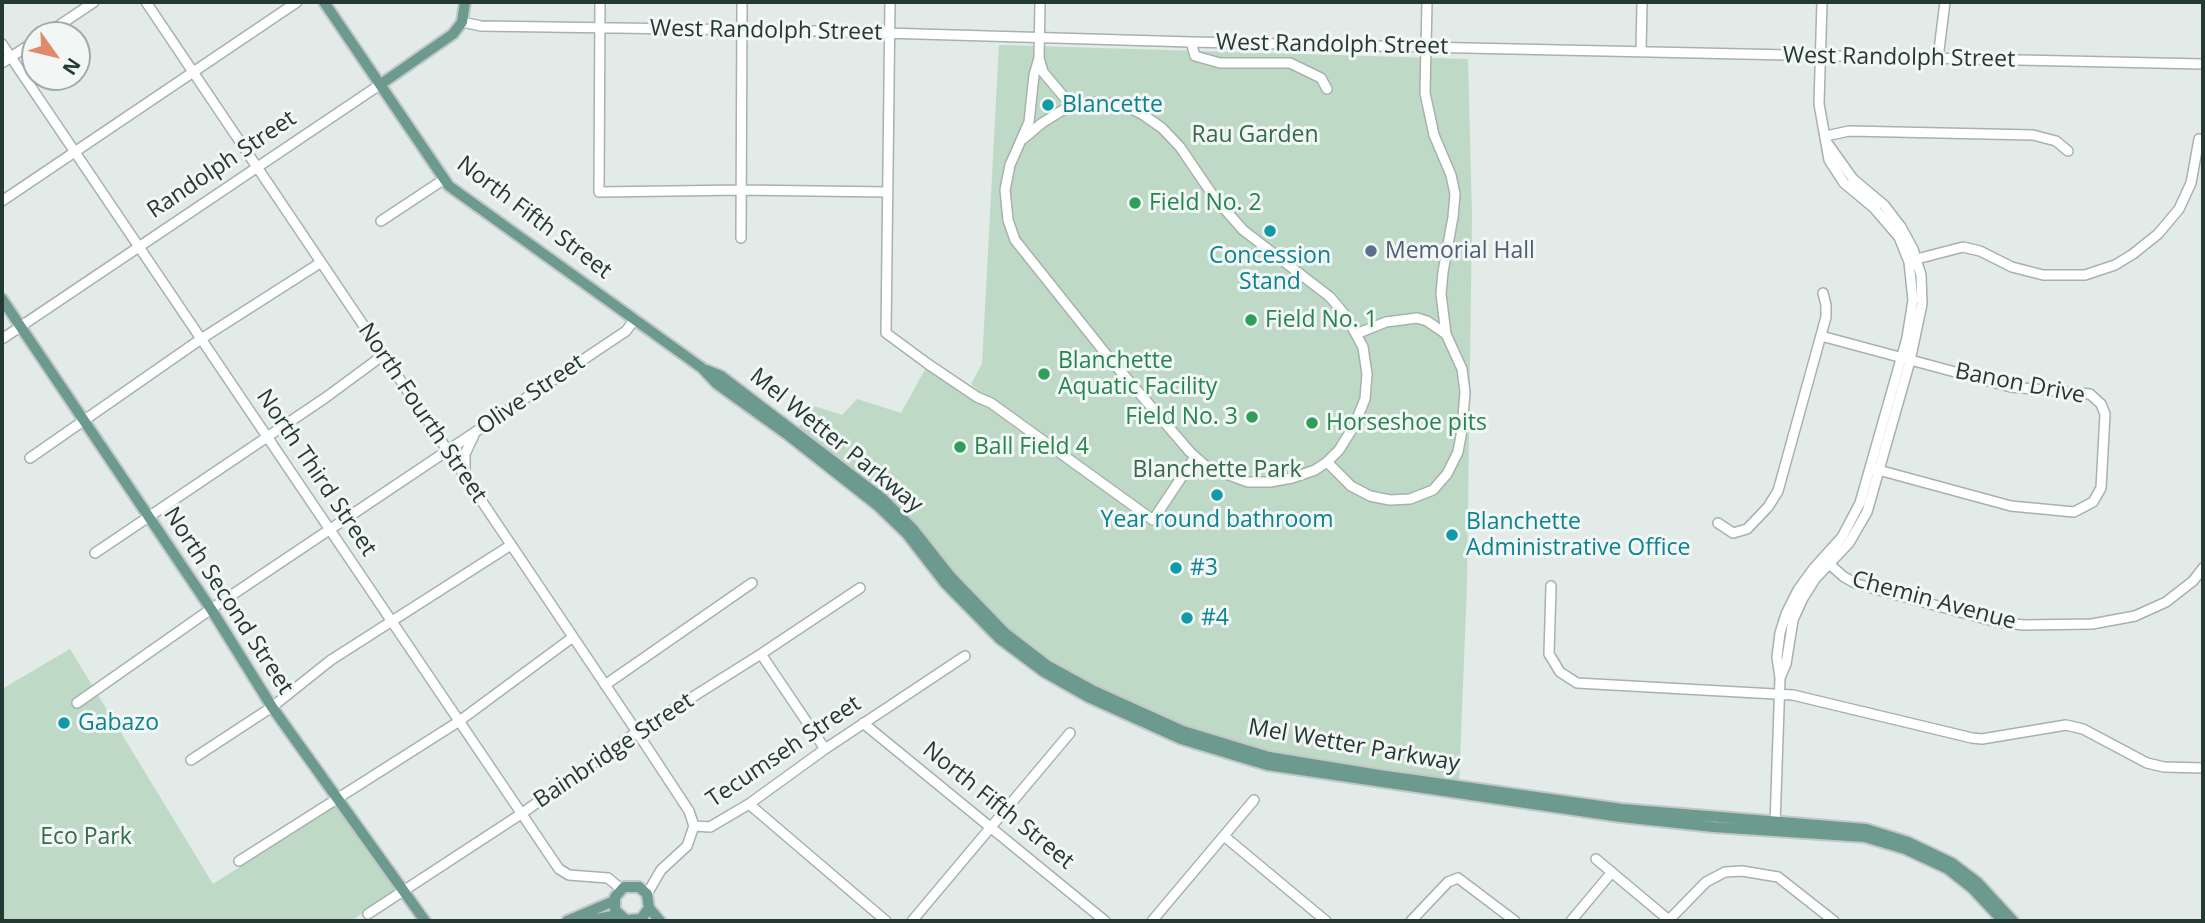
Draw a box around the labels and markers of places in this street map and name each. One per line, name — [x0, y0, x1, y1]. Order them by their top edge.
place label: Blancette — [1062, 91, 1163, 119]
marker: Blancette — [1040, 97, 1056, 113]
place label: Field No. 2 — [1149, 189, 1262, 217]
marker: Field No. 2 — [1127, 195, 1143, 211]
marker: Concession Stand — [1262, 223, 1278, 239]
place label: Memorial Hall — [1385, 237, 1535, 265]
place label: Concession Stand — [1209, 242, 1331, 296]
marker: Memorial Hall — [1363, 243, 1379, 259]
place label: Field No. 1 — [1265, 306, 1378, 334]
marker: Field No. 1 — [1243, 312, 1259, 328]
place label: Blanchette Aquatic Facility — [1058, 347, 1217, 401]
marker: Blanchette Aquatic Facility — [1036, 366, 1052, 382]
place label: Field No. 3 — [1125, 403, 1238, 431]
marker: Field No. 3 — [1244, 409, 1260, 425]
place label: Horseshoe pits — [1326, 409, 1487, 437]
marker: Horseshoe pits — [1304, 415, 1320, 431]
place label: Ball Field 4 — [974, 433, 1089, 461]
marker: Ball Field 4 — [952, 439, 968, 455]
marker: Year round bathroom — [1209, 487, 1225, 503]
place label: Year round bathroom — [1101, 506, 1333, 534]
place label: Blanchette Administrative Office — [1466, 508, 1690, 562]
marker: Blanchette Administrative Office — [1444, 527, 1460, 543]
place label: #3 — [1190, 554, 1218, 582]
marker: #3 — [1168, 560, 1184, 576]
place label: #4 — [1201, 604, 1229, 632]
marker: #4 — [1179, 610, 1195, 626]
place label: Gabazo — [78, 709, 159, 737]
marker: Gabazo — [56, 715, 72, 731]

